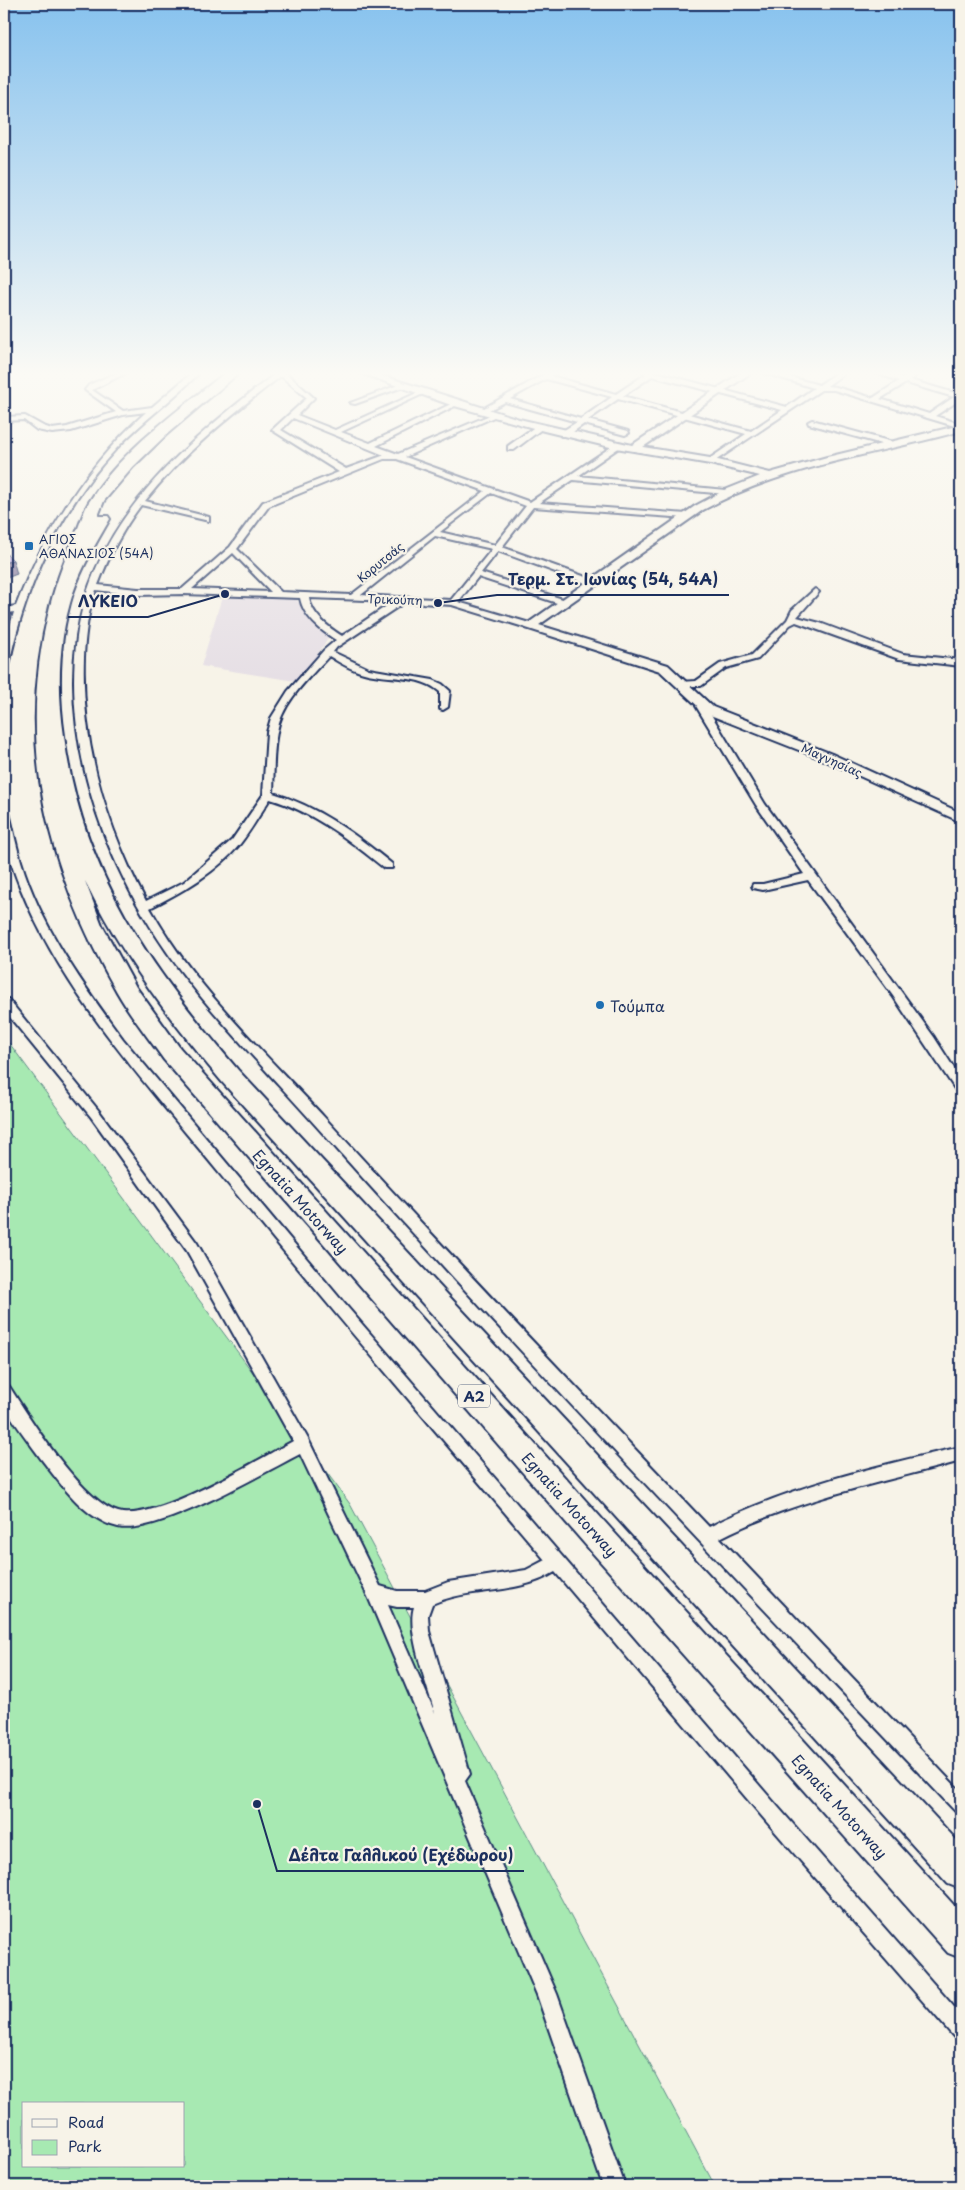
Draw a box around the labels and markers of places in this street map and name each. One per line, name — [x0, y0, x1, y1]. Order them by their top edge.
place label: ΑΓΙΟΣ ΑΘΑΝΑΣΙΟΣ (54Α) — [39, 530, 154, 562]
marker: ΑΓΙΟΣ ΑΘΑΝΑΣΙΟΣ (54Α) — [23, 540, 35, 552]
callout: Τερμ. Στ. Ιωνίας (54, 54Α) — [497, 564, 729, 595]
callout: ΛΥΚΕΙΟ — [68, 586, 148, 617]
place label: Τούμπα — [610, 994, 665, 1017]
marker: Τούμπα — [594, 999, 606, 1011]
callout: Δέλτα Γαλλικού (Εχέδωρου) — [277, 1840, 524, 1871]

